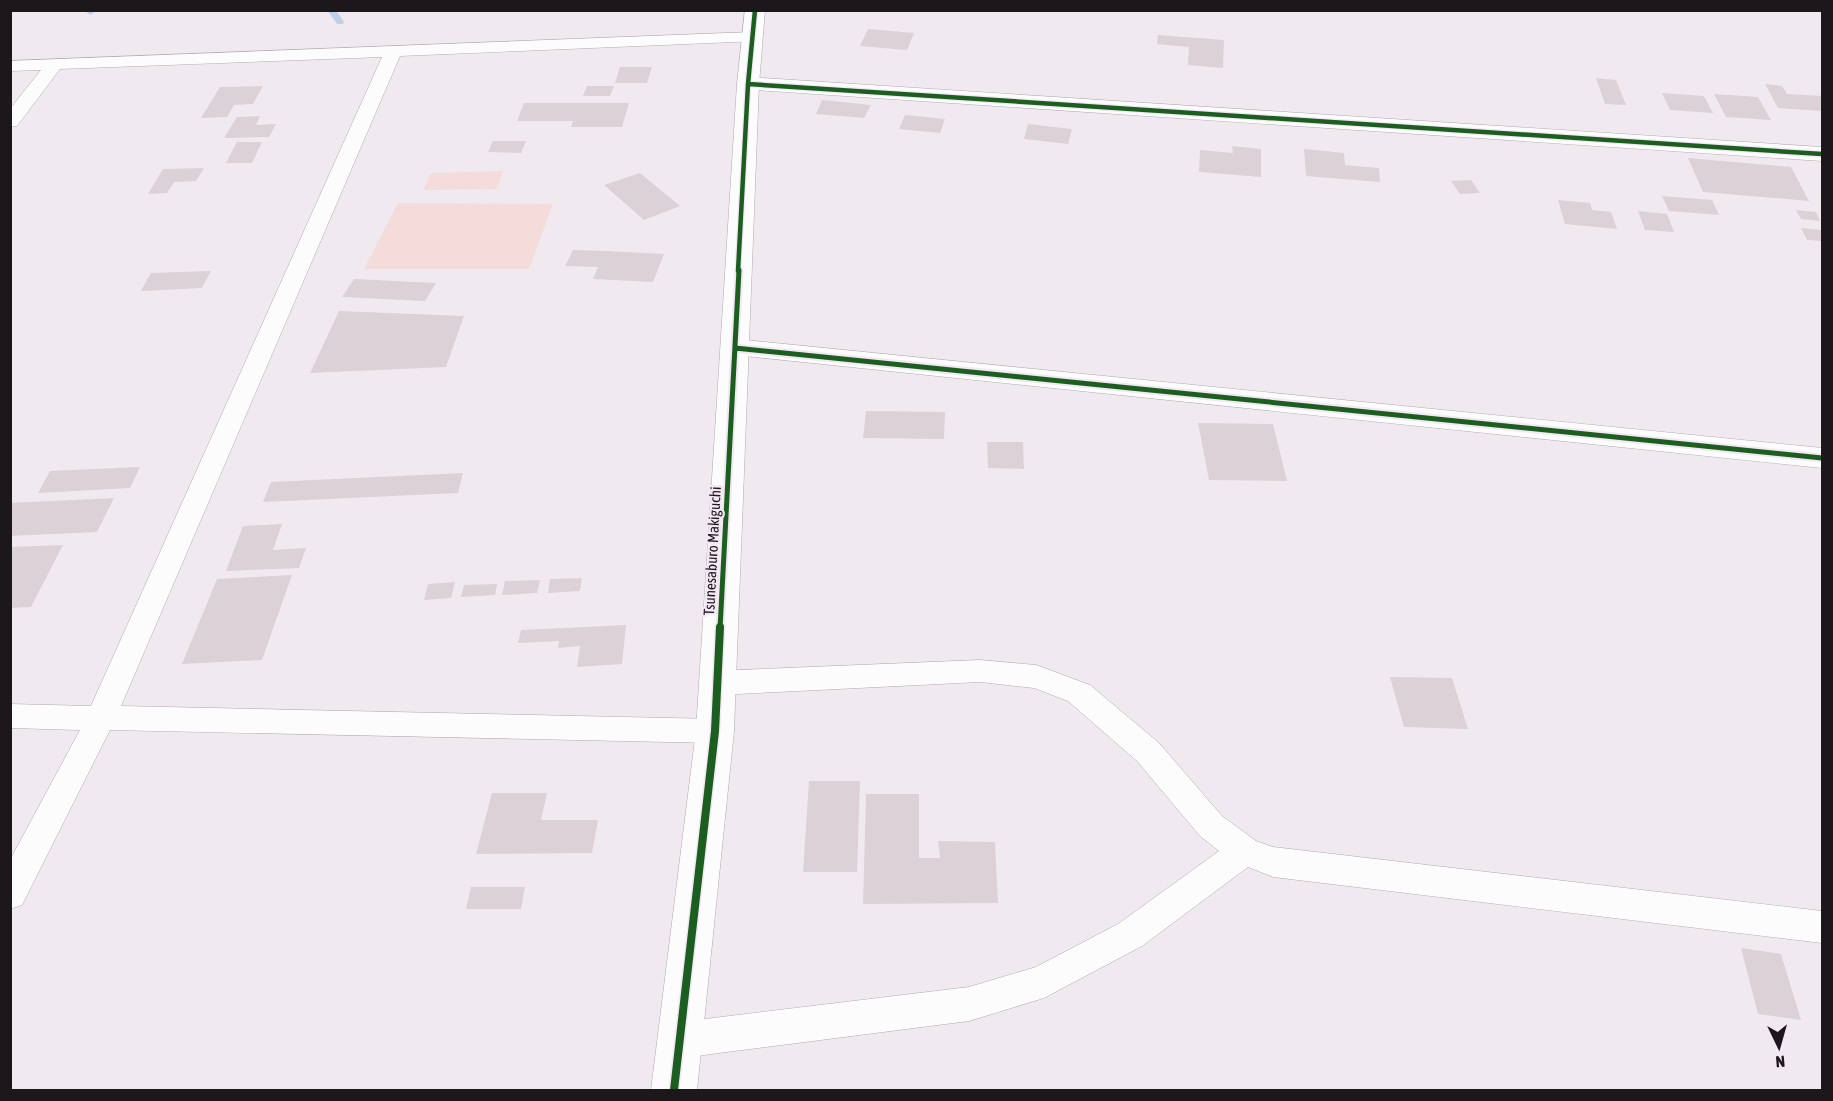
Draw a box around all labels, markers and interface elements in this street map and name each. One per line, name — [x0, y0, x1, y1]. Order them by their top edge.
street label: Tsunesaburo Makiguchi — [700, 486, 724, 616]
north arrow — [1749, 1017, 1809, 1077]
text: N — [1775, 1053, 1786, 1071]

